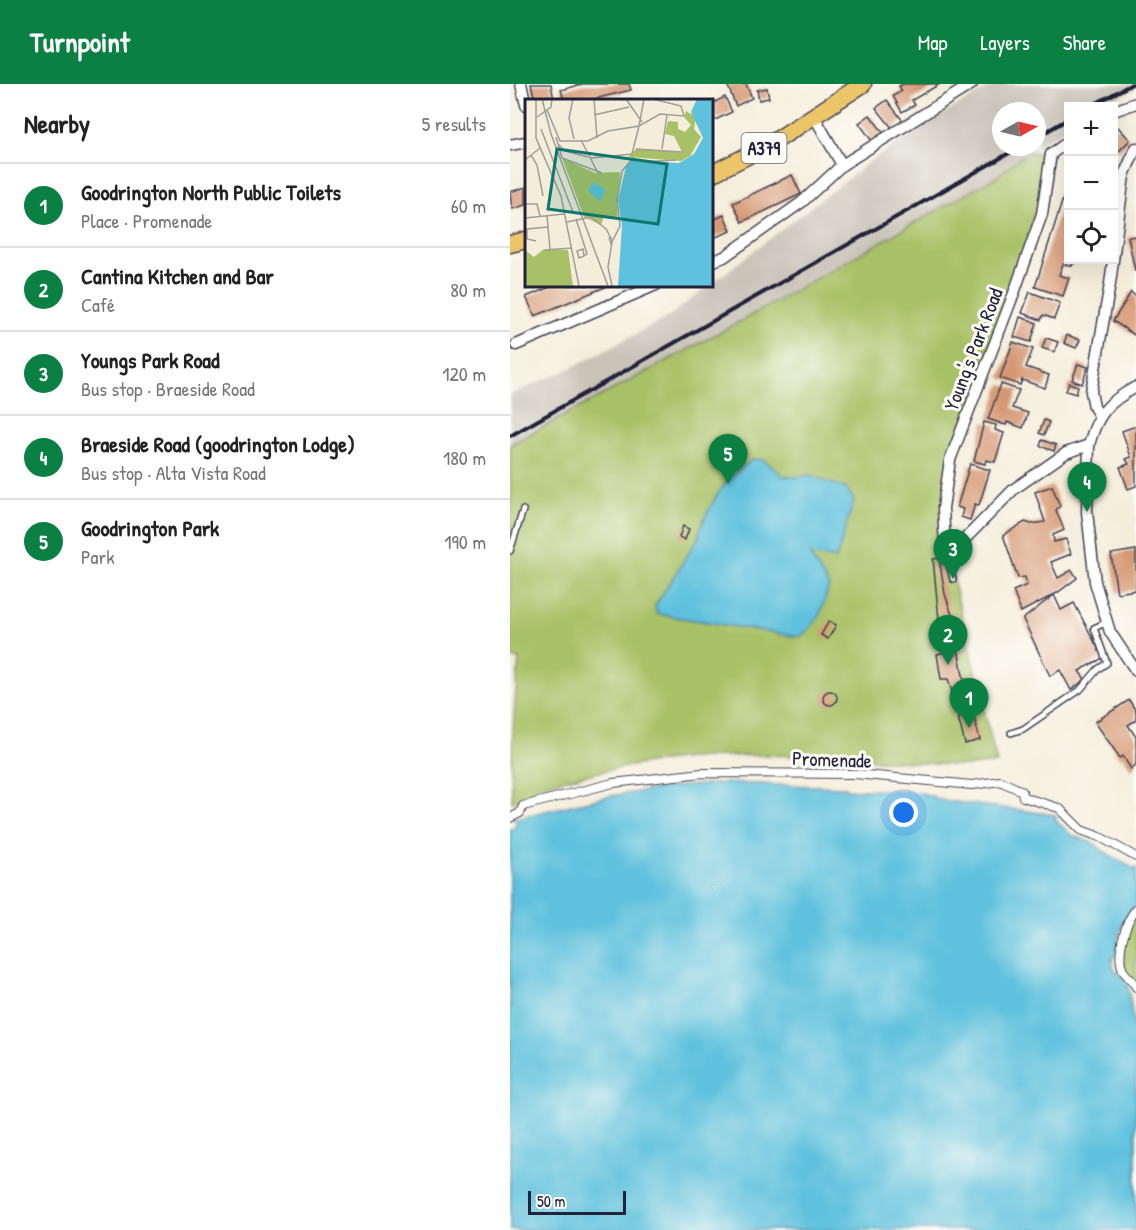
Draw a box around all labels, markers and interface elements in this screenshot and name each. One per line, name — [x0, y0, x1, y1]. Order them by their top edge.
text: Turnpoint — [30, 23, 130, 61]
text: Map — [918, 28, 947, 57]
text: Layers — [980, 28, 1030, 57]
text: Share — [1063, 28, 1106, 57]
inset map — [525, 99, 712, 286]
north arrow — [992, 102, 1046, 156]
map controls — [1064, 102, 1118, 264]
button: + — [1064, 102, 1118, 156]
text: Nearby — [24, 106, 90, 141]
text: 5 results — [422, 110, 486, 137]
road number: A379 — [742, 133, 786, 163]
button: − — [1064, 156, 1118, 210]
text: Goodrington North Public Toilets — [81, 177, 341, 207]
text: 1 — [40, 192, 47, 219]
text: 60 m — [451, 192, 486, 219]
text: Place · Promenade — [81, 207, 212, 234]
button: locate — [1064, 210, 1118, 264]
text: Cantina Kitchen and Bar — [81, 261, 274, 291]
text: 2 — [39, 276, 48, 303]
text: 80 m — [450, 276, 486, 303]
street label: Young's Park Road — [937, 284, 1009, 414]
text: Café — [81, 291, 115, 318]
text: Youngs Park Road — [81, 345, 220, 375]
text: 3 — [39, 360, 48, 387]
text: 120 m — [442, 360, 486, 387]
text: Bus stop · Braeside Road — [81, 375, 255, 402]
text: Braeside Road (goodrington Lodge) — [81, 429, 355, 459]
pin: 5 — [708, 434, 748, 484]
text: 4 — [40, 444, 47, 471]
text: 180 m — [443, 444, 486, 471]
text: Bus stop · Alta Vista Road — [81, 459, 266, 486]
pin: 4 — [1068, 462, 1106, 512]
text: Goodrington Park — [81, 513, 219, 543]
text: 5 — [39, 528, 48, 555]
text: 190 m — [444, 528, 486, 555]
pin: 3 — [934, 530, 972, 579]
text: Park — [81, 543, 114, 570]
pin: 2 — [928, 616, 968, 665]
pin: 1 — [950, 678, 988, 728]
street label: Promenade — [792, 744, 872, 774]
your location — [889, 798, 918, 827]
scale bar — [528, 1188, 626, 1216]
text: 50 m — [537, 1190, 566, 1212]

